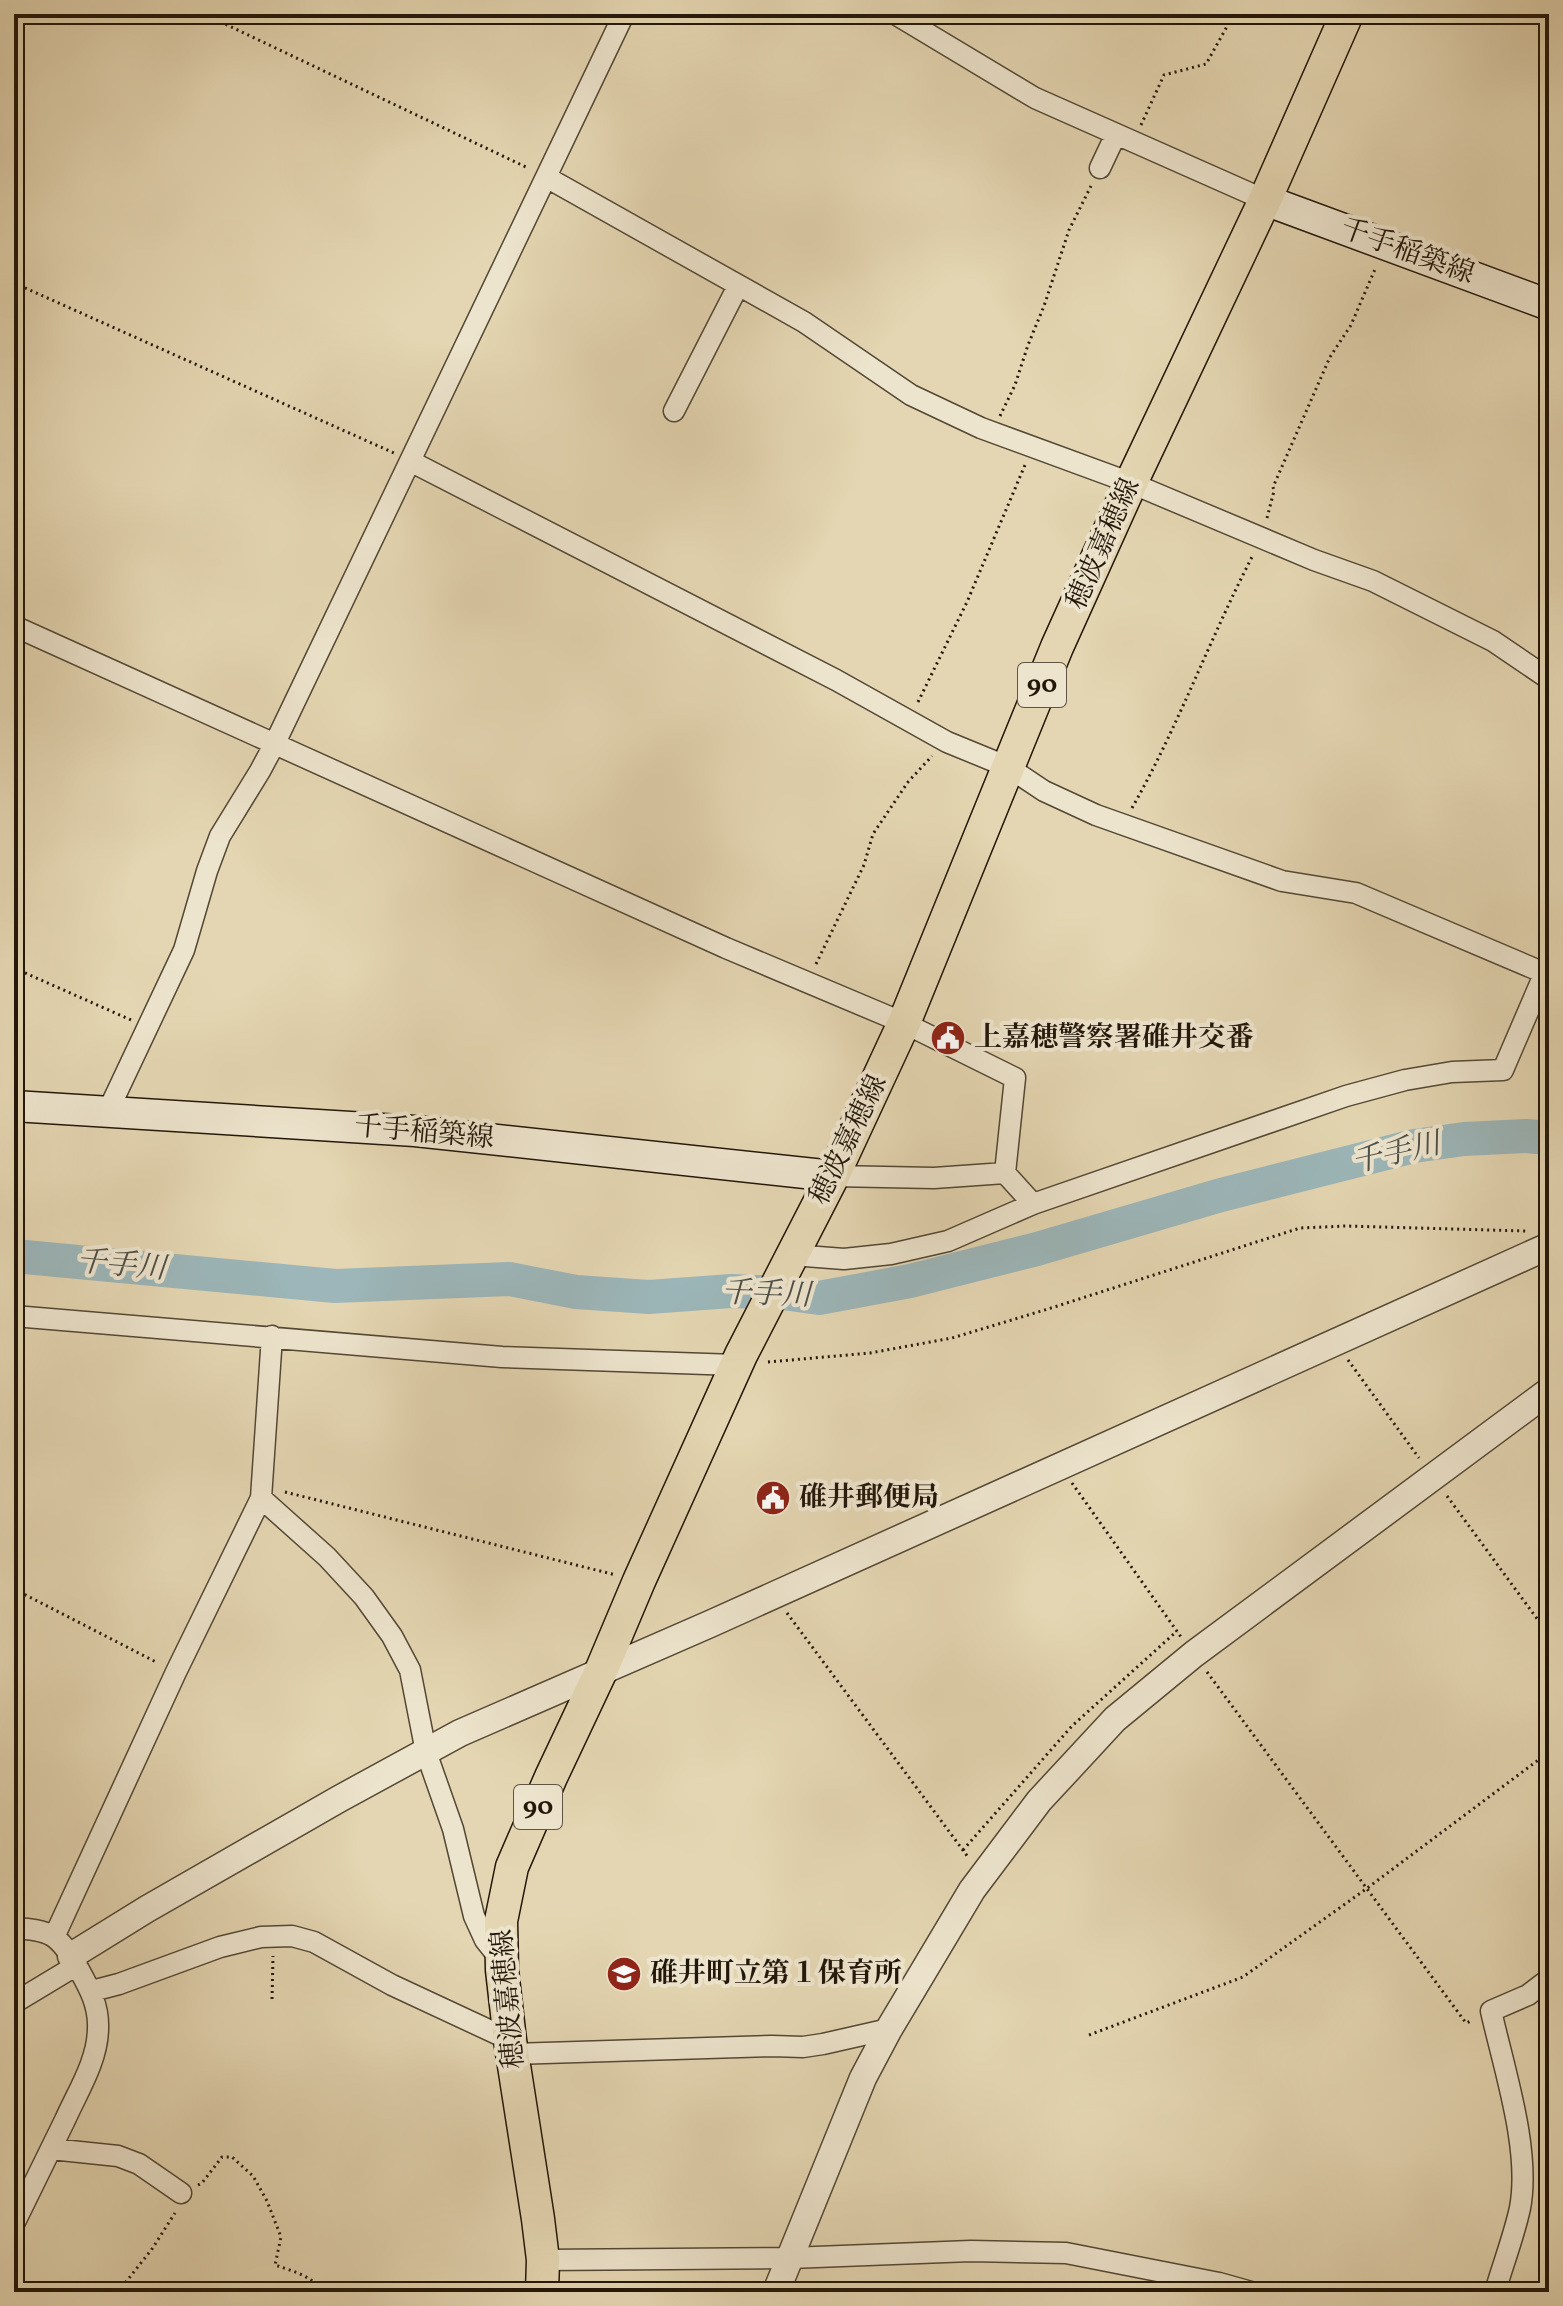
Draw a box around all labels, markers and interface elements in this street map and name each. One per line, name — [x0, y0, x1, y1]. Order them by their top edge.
street label: 千手稲築線 — [1335, 210, 1479, 294]
street label: 穂波嘉穂線 — [1058, 472, 1150, 616]
road number: 90 — [1018, 663, 1066, 707]
public building icon: 上嘉穂警察署碓井交番 — [929, 1019, 967, 1057]
place label: 上嘉穂警察署碓井交番 — [974, 1019, 1254, 1058]
street label: 穂波嘉穂線 — [801, 1069, 897, 1211]
street label: 千手稲築線 — [353, 1107, 495, 1159]
water label: 千手川 — [1347, 1123, 1447, 1185]
water label: 千手川 — [74, 1241, 171, 1291]
water label: 千手川 — [720, 1272, 815, 1318]
public building icon: 碓井郵便局 — [754, 1479, 792, 1517]
place label: 碓井郵便局 — [799, 1479, 939, 1518]
road number: 90 — [514, 1785, 562, 1829]
street label: 穂波嘉穂線 — [483, 1928, 535, 2070]
school or university icon: 碓井町立第１保育所 — [605, 1955, 643, 1993]
place label: 碓井町立第１保育所 — [650, 1955, 902, 1994]

